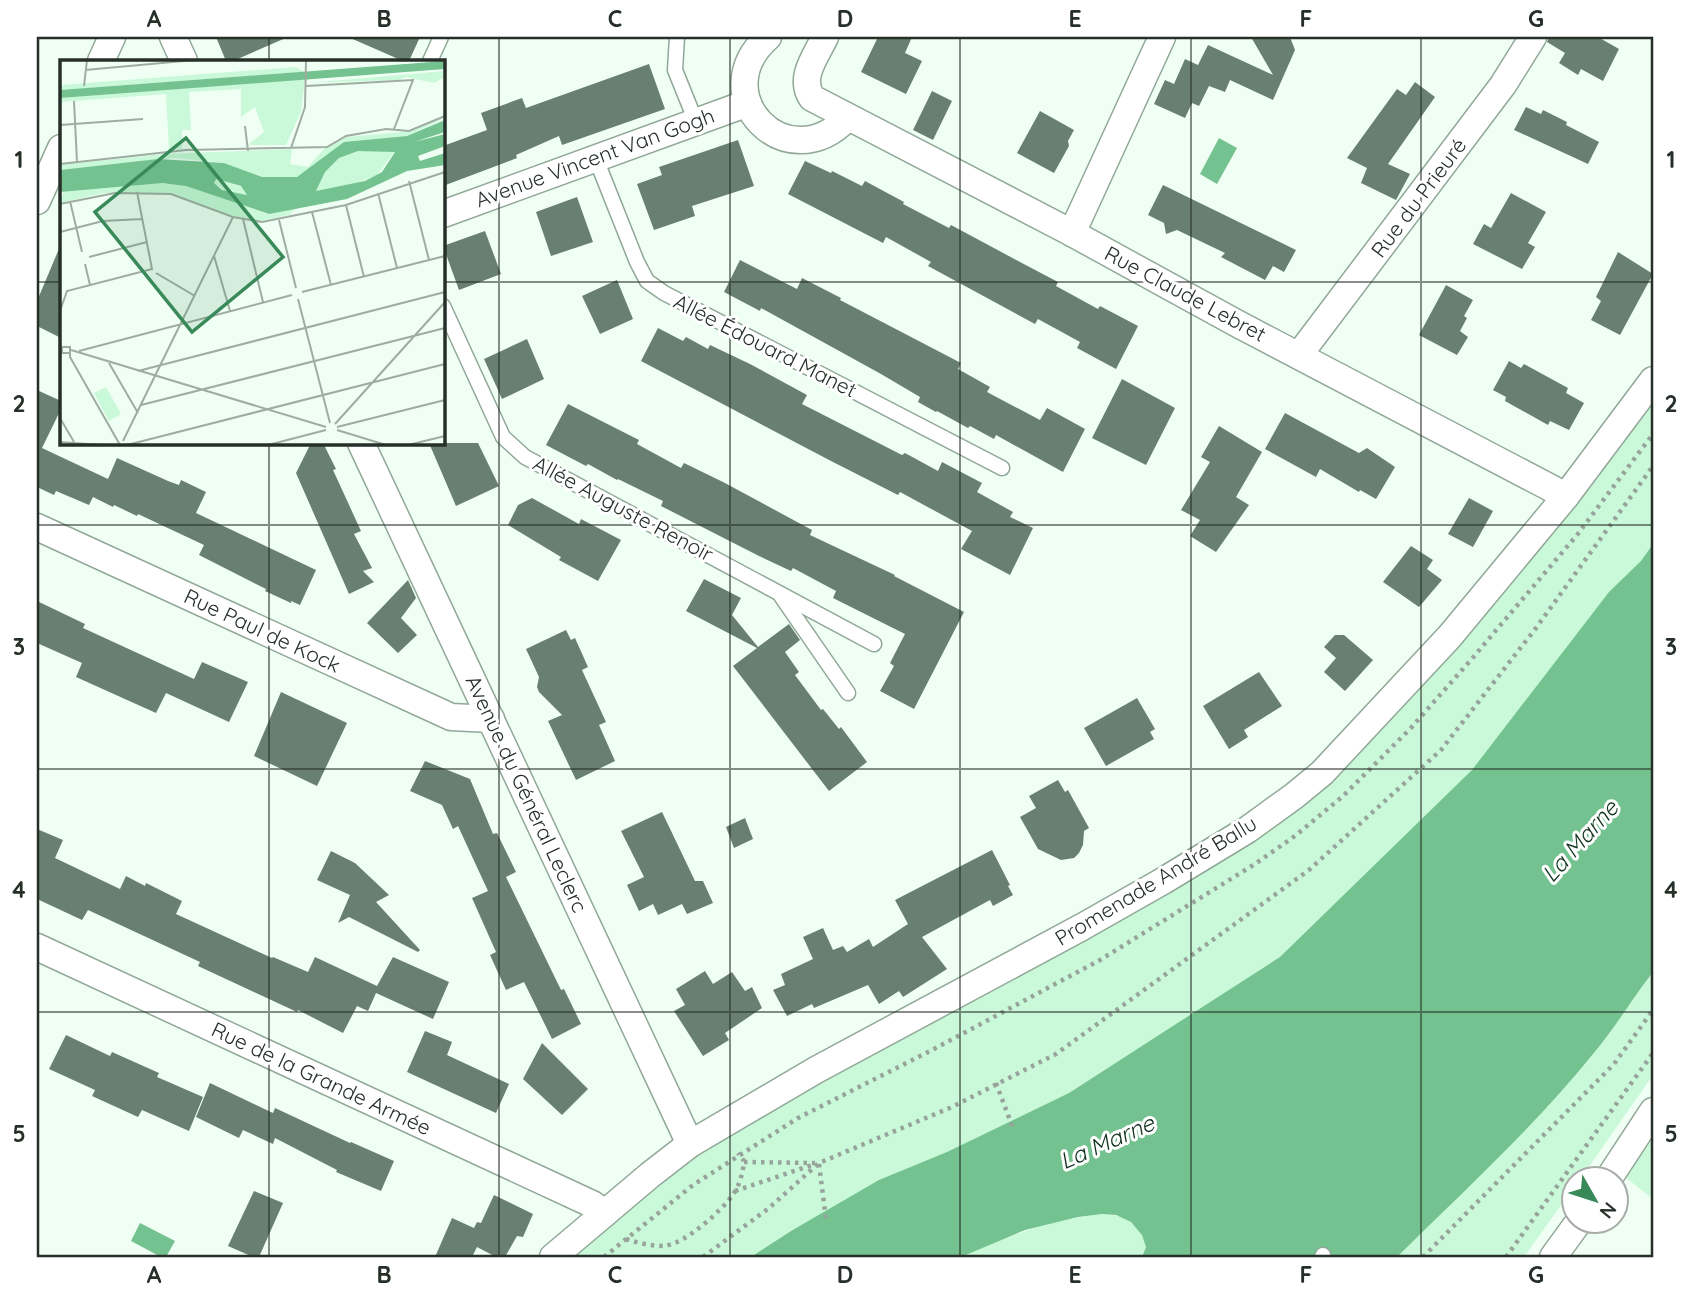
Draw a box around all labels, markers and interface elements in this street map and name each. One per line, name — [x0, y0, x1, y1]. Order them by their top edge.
text: A — [147, 4, 162, 33]
text: B — [376, 4, 392, 33]
text: C — [608, 4, 622, 33]
text: D — [837, 4, 853, 33]
text: E — [1068, 4, 1082, 33]
text: F — [1300, 4, 1312, 33]
text: G — [1528, 4, 1544, 33]
inset map — [60, 60, 444, 444]
street label: Avenue Vincent Van Gogh — [472, 102, 718, 212]
street label: Rue du Prieuré — [1365, 133, 1471, 262]
text: 1 — [15, 145, 23, 174]
text: 1 — [1667, 145, 1675, 174]
street label: Rue Claude Lebret — [1100, 240, 1271, 347]
street label: Allée Édouard Manet — [670, 288, 861, 403]
text: 2 — [12, 389, 26, 418]
text: 2 — [1664, 389, 1678, 418]
street label: Allée Auguste Renoir — [529, 450, 718, 567]
street label: Rue Paul de Kock — [180, 582, 345, 678]
text: 3 — [13, 632, 25, 661]
text: 3 — [1665, 632, 1677, 661]
street label: Avenue du Général Leclerc — [460, 671, 593, 916]
water label: La Marne — [1535, 793, 1625, 888]
street label: Promenade André Ballu — [1050, 810, 1261, 951]
text: 4 — [12, 875, 26, 904]
text: 4 — [1664, 875, 1678, 904]
street label: Rue de la Grande Armée — [208, 1016, 435, 1140]
water label: La Marne — [1055, 1107, 1160, 1175]
text: 5 — [12, 1119, 26, 1148]
text: 5 — [1664, 1119, 1678, 1148]
north arrow — [1560, 1164, 1630, 1234]
text: N — [1594, 1198, 1622, 1224]
text: A — [147, 1260, 162, 1289]
text: B — [376, 1260, 392, 1289]
text: C — [608, 1260, 622, 1289]
text: D — [837, 1260, 853, 1289]
text: E — [1068, 1260, 1082, 1289]
text: F — [1300, 1260, 1312, 1289]
text: G — [1528, 1260, 1544, 1289]

